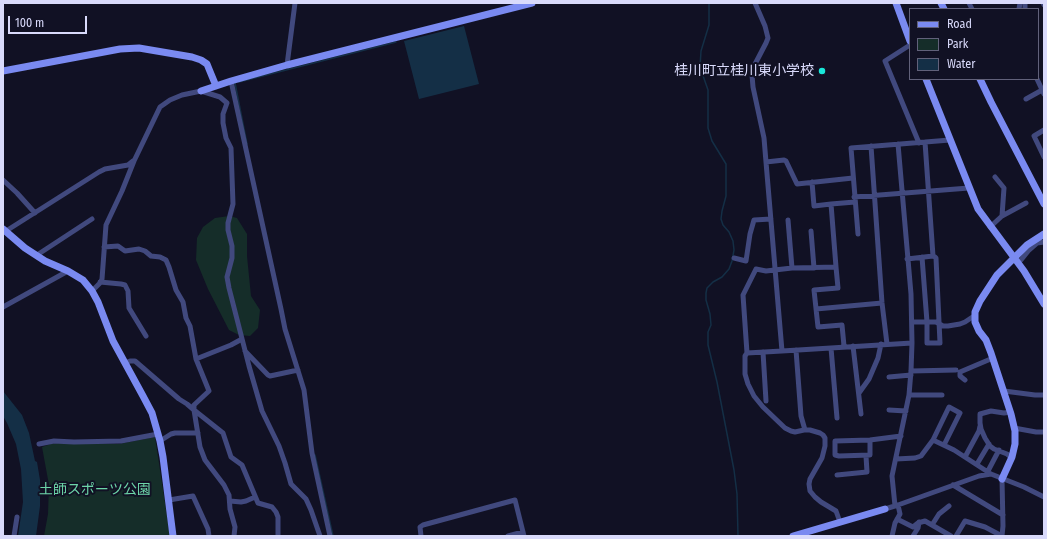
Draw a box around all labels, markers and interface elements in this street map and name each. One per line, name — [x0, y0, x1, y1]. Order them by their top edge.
scale bar — [10, 8, 89, 34]
legend — [909, 8, 1039, 80]
text: 100 m — [15, 16, 44, 30]
text: Road — [947, 17, 972, 31]
text: Park — [947, 37, 968, 51]
text: Water — [947, 57, 975, 71]
place label: 桂川町立桂川東小学校 — [674, 63, 814, 79]
marker: 桂川町立桂川東小学校 — [817, 66, 827, 76]
park label: 土師スポーツ公園 — [39, 482, 151, 498]

